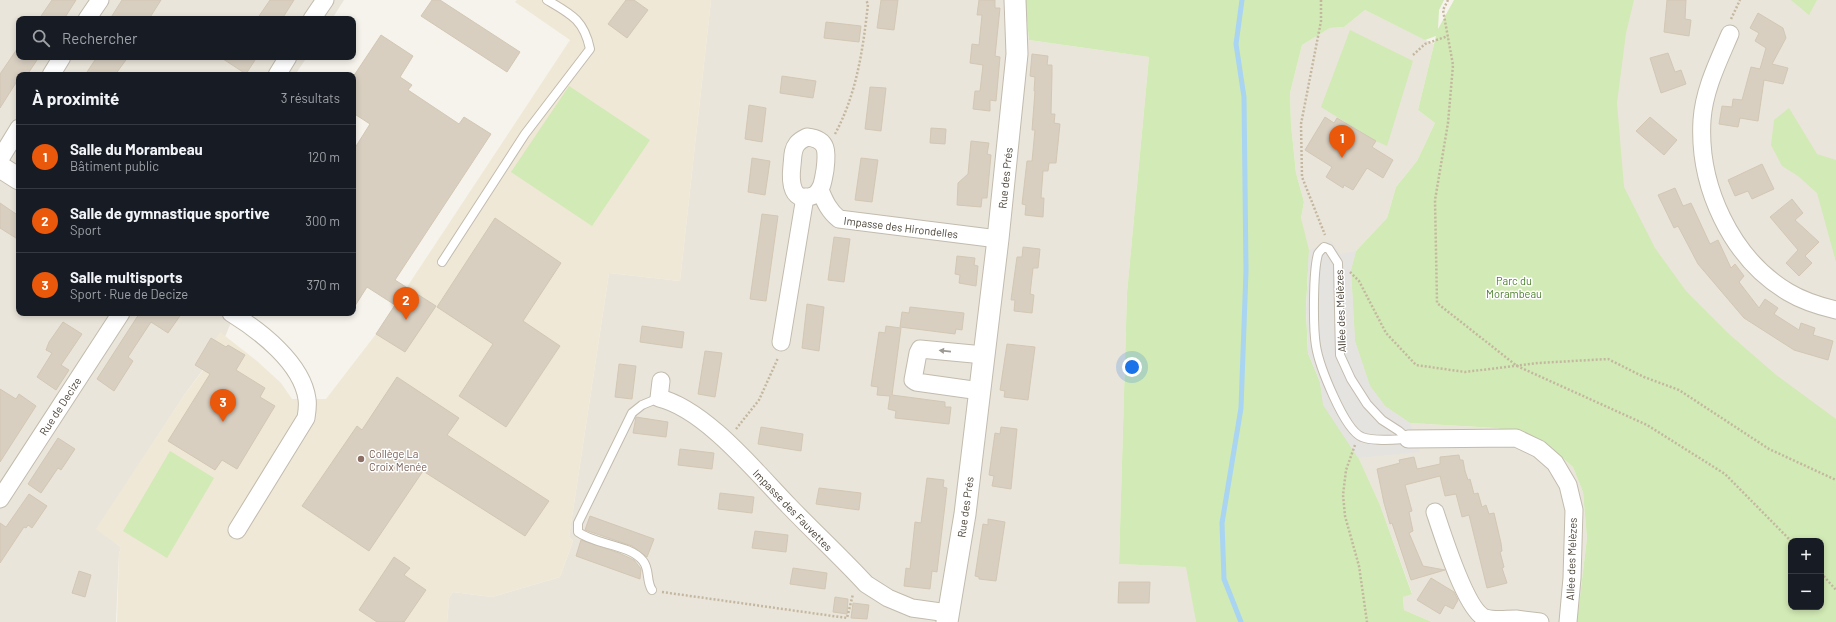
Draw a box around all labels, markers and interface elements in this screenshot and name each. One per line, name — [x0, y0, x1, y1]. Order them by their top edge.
search box — [16, 16, 356, 60]
icon: search — [30, 27, 52, 49]
text: Rechercher — [62, 29, 138, 47]
text: À proximité — [32, 88, 119, 108]
text: 3 résultats — [281, 90, 340, 106]
pin: 1 — [1329, 125, 1355, 158]
text: Salle du Morambeau — [70, 140, 203, 158]
street label: Rue des Prés — [995, 147, 1015, 209]
text: 1 — [43, 149, 47, 165]
text: 120 m — [308, 149, 340, 165]
text: Bâtiment public — [70, 158, 159, 174]
text: Salle de gymnastique sportive — [70, 204, 270, 222]
text: 2 — [41, 213, 49, 229]
text: 300 m — [305, 213, 340, 229]
street label: Impasse des Hirondelles — [843, 214, 959, 240]
text: Sport — [70, 222, 101, 238]
text: Salle multisports — [70, 268, 183, 286]
street label: Allée des Mélèzes — [1332, 269, 1348, 353]
park label: Parc du Morambeau — [1486, 274, 1542, 300]
text: 3 — [41, 277, 49, 293]
text: 370 m — [306, 277, 340, 293]
text: Sport · Rue de Decize — [70, 286, 188, 302]
pin: 2 — [393, 287, 419, 320]
one-way arrow — [939, 348, 951, 354]
your location — [1122, 357, 1142, 377]
street label: Rue de Decize — [36, 374, 84, 438]
pin: 3 — [210, 389, 236, 422]
place label: Collège La Croix Menée — [369, 447, 427, 473]
marker: Collège La Croix Menée — [356, 454, 366, 464]
street label: Impasse des Fauvettes — [751, 466, 835, 554]
street label: Rue des Prés — [954, 476, 976, 538]
street label: Allée des Mélèzes — [1563, 517, 1579, 601]
map controls — [1788, 538, 1824, 610]
button: + — [1788, 538, 1824, 574]
button: − — [1788, 574, 1824, 610]

